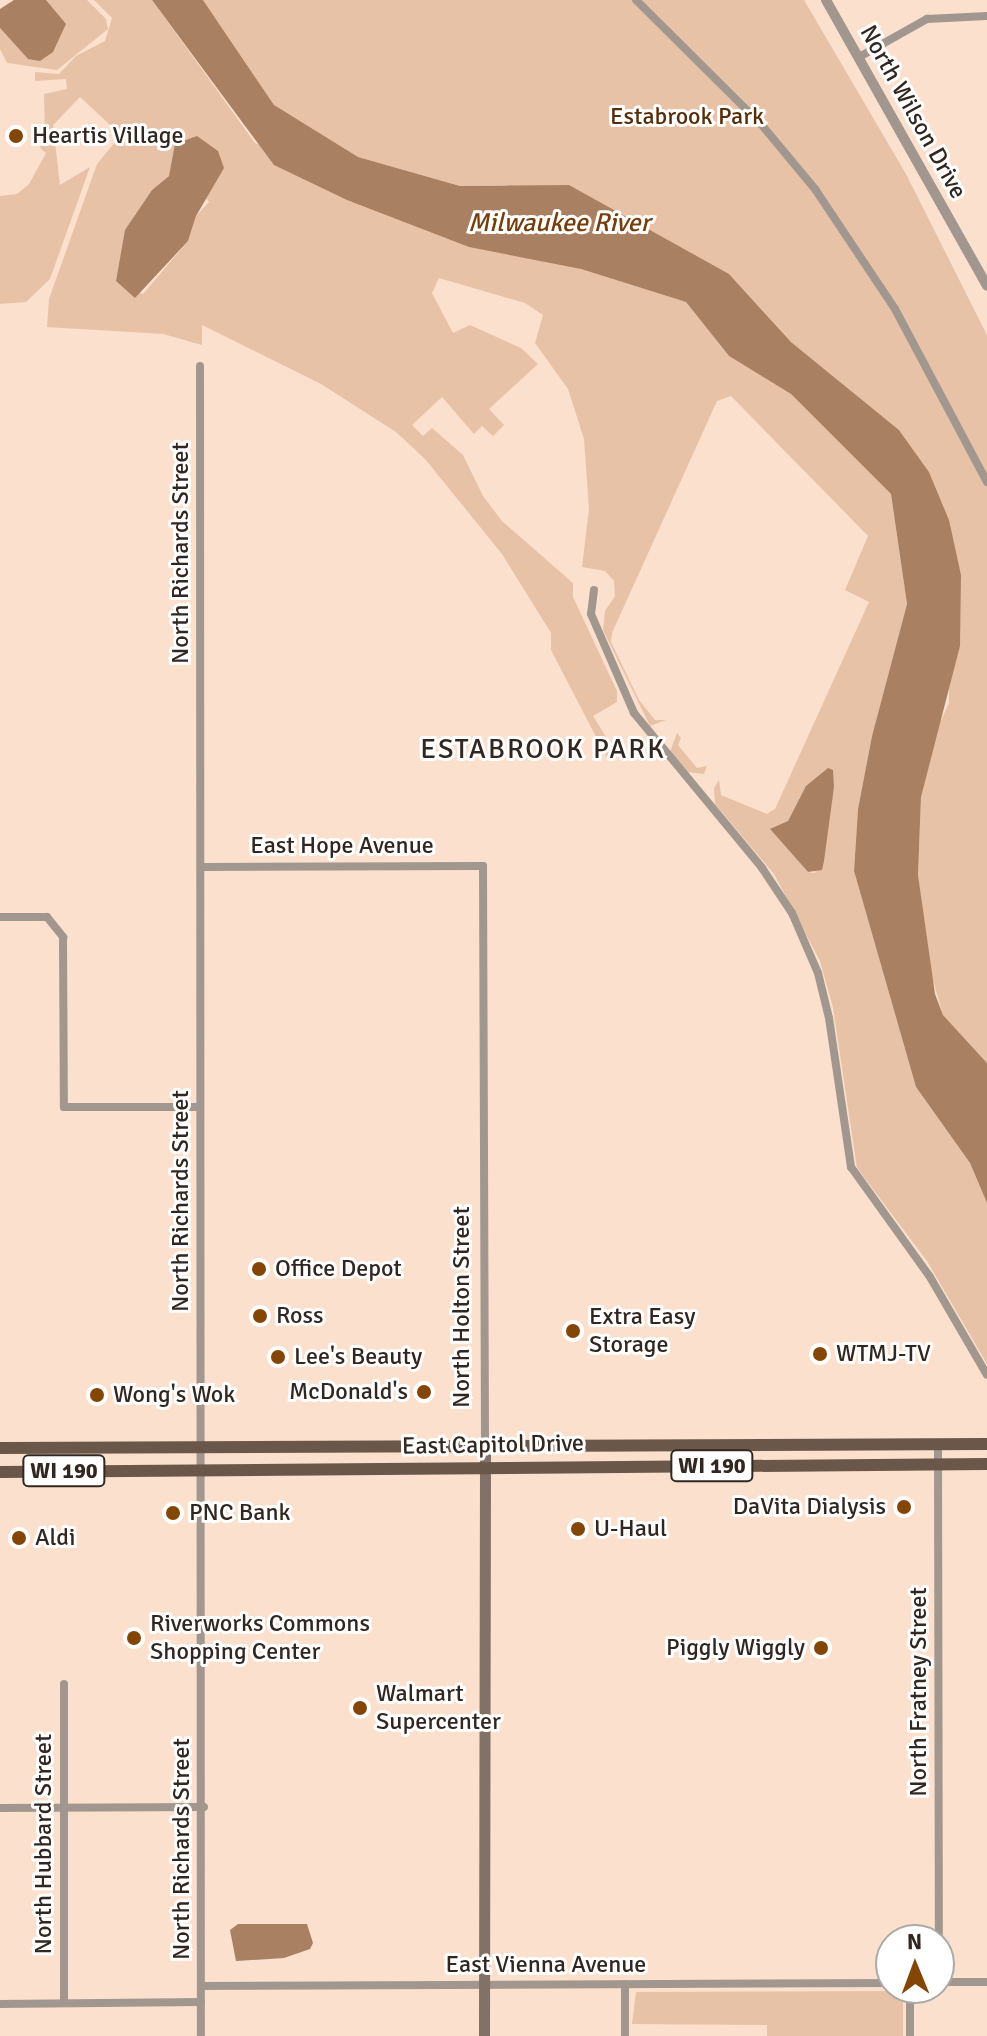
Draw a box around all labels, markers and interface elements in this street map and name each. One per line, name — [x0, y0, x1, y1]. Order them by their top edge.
street label: North Wilson Drive — [853, 20, 973, 204]
park label: Estabrook Park — [610, 103, 764, 131]
place label: Heartis Village — [32, 122, 183, 150]
marker: Heartis Village — [7, 127, 25, 145]
water label: Milwaukee River — [468, 208, 650, 240]
street label: North Richards Street — [167, 442, 195, 664]
district label: ESTABROOK PARK — [420, 732, 666, 766]
street label: East Hope Avenue — [250, 832, 434, 860]
street label: North Richards Street — [167, 1090, 195, 1312]
street label: North Holton Street — [448, 1206, 476, 1408]
place label: Office Depot — [275, 1255, 402, 1283]
marker: Office Depot — [250, 1260, 268, 1278]
place label: Ross — [276, 1302, 324, 1330]
place label: Extra Easy Storage — [589, 1303, 695, 1359]
marker: Ross — [251, 1307, 269, 1325]
marker: Extra Easy Storage — [564, 1322, 582, 1340]
place label: WTMJ-TV — [836, 1340, 931, 1368]
place label: Lee's Beauty — [294, 1343, 422, 1371]
marker: WTMJ-TV — [811, 1345, 829, 1363]
marker: Lee's Beauty — [269, 1348, 287, 1366]
place label: McDonald's — [289, 1378, 408, 1406]
place label: Wong's Wok — [113, 1381, 235, 1409]
marker: McDonald's — [415, 1383, 433, 1401]
marker: Wong's Wok — [88, 1386, 106, 1404]
street label: East Capitol Drive — [402, 1429, 584, 1461]
road number: WI 190 — [670, 1448, 754, 1484]
road number: WI 190 — [22, 1453, 106, 1489]
place label: DaVita Dialysis — [733, 1493, 886, 1521]
marker: DaVita Dialysis — [893, 1496, 915, 1518]
place label: PNC Bank — [189, 1499, 291, 1527]
marker: PNC Bank — [164, 1504, 182, 1522]
place label: U-Haul — [594, 1515, 667, 1543]
marker: U-Haul — [569, 1520, 587, 1538]
place label: Aldi — [35, 1524, 75, 1552]
marker: Aldi — [10, 1529, 28, 1547]
street label: North Fratney Street — [905, 1587, 933, 1797]
place label: Riverworks Commons Shopping Center — [150, 1610, 370, 1666]
marker: Riverworks Commons Shopping Center — [125, 1629, 143, 1647]
place label: Piggly Wiggly — [666, 1634, 805, 1662]
marker: Piggly Wiggly — [812, 1639, 830, 1657]
place label: Walmart Supercenter — [376, 1680, 501, 1736]
marker: Walmart Supercenter — [351, 1699, 369, 1717]
street label: North Hubbard Street — [30, 1734, 58, 1954]
street label: North Richards Street — [168, 1738, 196, 1960]
north arrow — [875, 1924, 955, 2004]
text: N — [907, 1928, 922, 1955]
street label: East Vienna Avenue — [446, 1951, 646, 1979]

